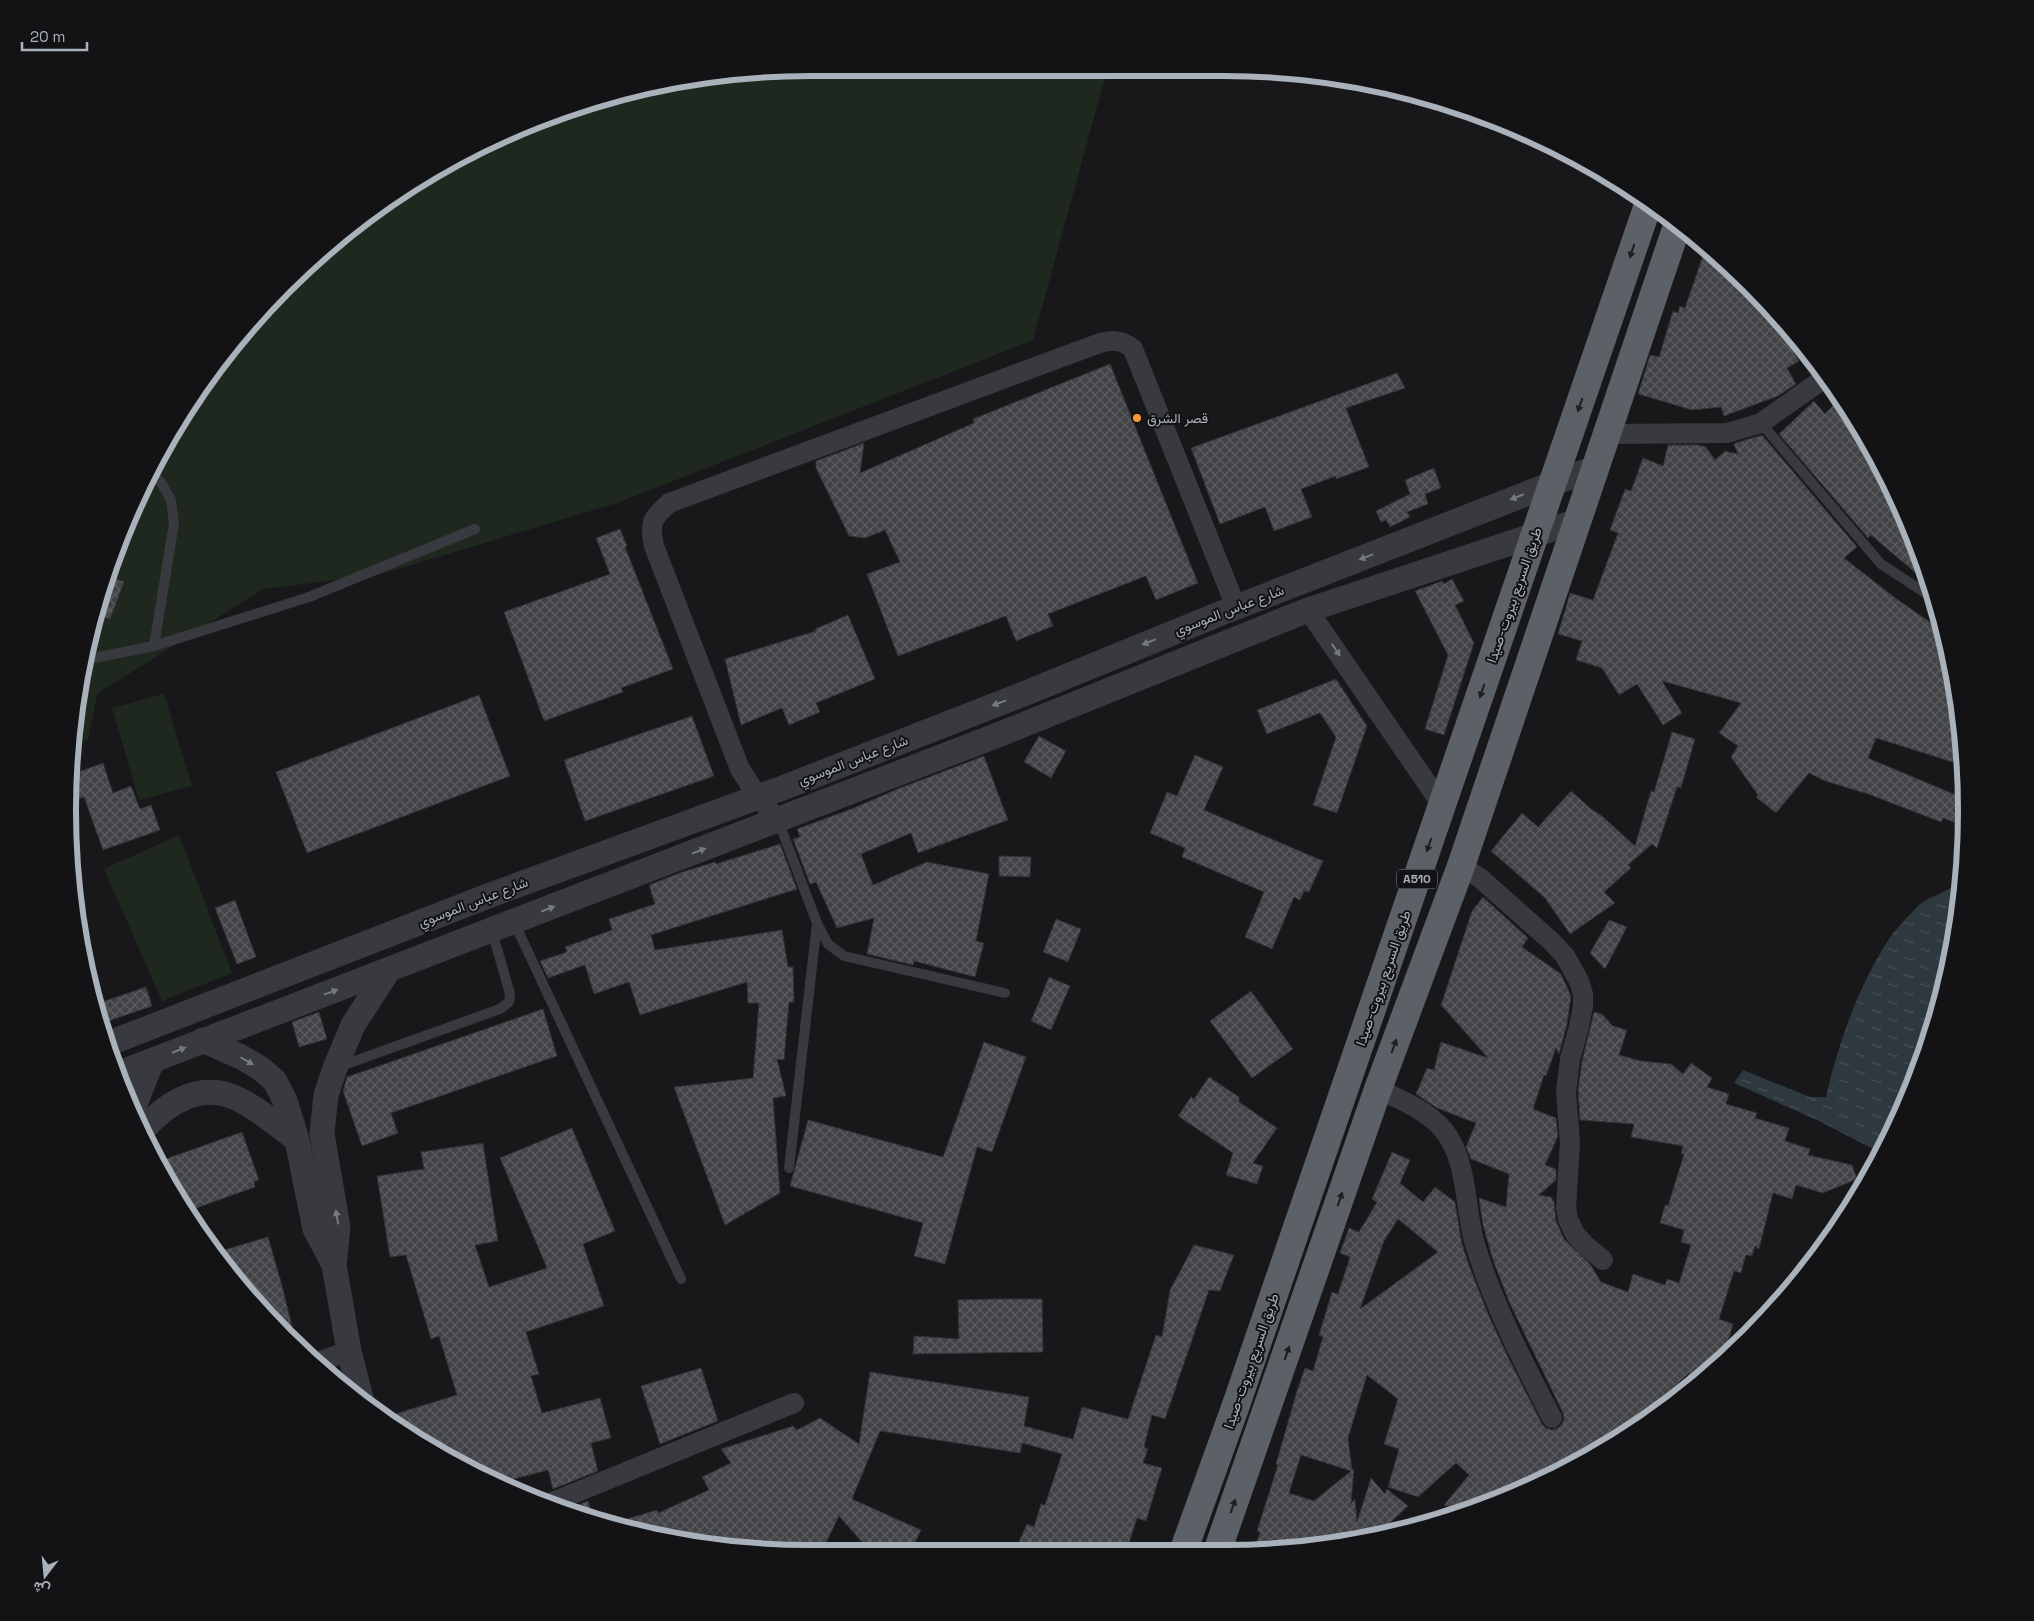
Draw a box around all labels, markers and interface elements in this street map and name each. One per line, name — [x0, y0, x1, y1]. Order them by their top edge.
scale bar — [22, 20, 88, 52]
text: 20 m — [30, 27, 65, 46]
one-way arrow — [1628, 244, 1636, 259]
one-way arrow — [1576, 398, 1584, 413]
place label: قصر الشرق — [1147, 409, 1208, 427]
marker: قصر الشرق — [1131, 412, 1143, 424]
one-way arrow — [1510, 494, 1524, 502]
street label: طريق السريع بيروت-صيدا — [1482, 525, 1548, 666]
one-way arrow — [1358, 553, 1373, 561]
street label: شارع عباس الموسوي — [1171, 581, 1288, 642]
one-way arrow — [1141, 638, 1156, 646]
one-way arrow — [1331, 643, 1341, 657]
one-way arrow — [1477, 684, 1485, 699]
one-way arrow — [991, 699, 1006, 707]
street label: شارع عباس الموسوي — [795, 731, 912, 792]
one-way arrow — [1424, 837, 1432, 852]
one-way arrow — [692, 847, 707, 854]
road number: A510 — [1397, 870, 1437, 889]
street label: شارع عباس الموسوي — [415, 873, 532, 934]
one-way arrow — [541, 905, 556, 913]
street label: طريق السريع بيروت-صيدا — [1351, 908, 1417, 1049]
one-way arrow — [323, 988, 338, 996]
one-way arrow — [1390, 1038, 1398, 1053]
one-way arrow — [172, 1046, 187, 1054]
one-way arrow — [241, 1056, 254, 1065]
one-way arrow — [1337, 1192, 1345, 1207]
one-way arrow — [332, 1208, 340, 1224]
street label: طريق السريع بيروت-صيدا — [1219, 1291, 1285, 1432]
one-way arrow — [1283, 1345, 1291, 1360]
one-way arrow — [1229, 1498, 1237, 1513]
north arrow — [20, 1551, 70, 1601]
text: ش — [31, 1577, 52, 1599]

